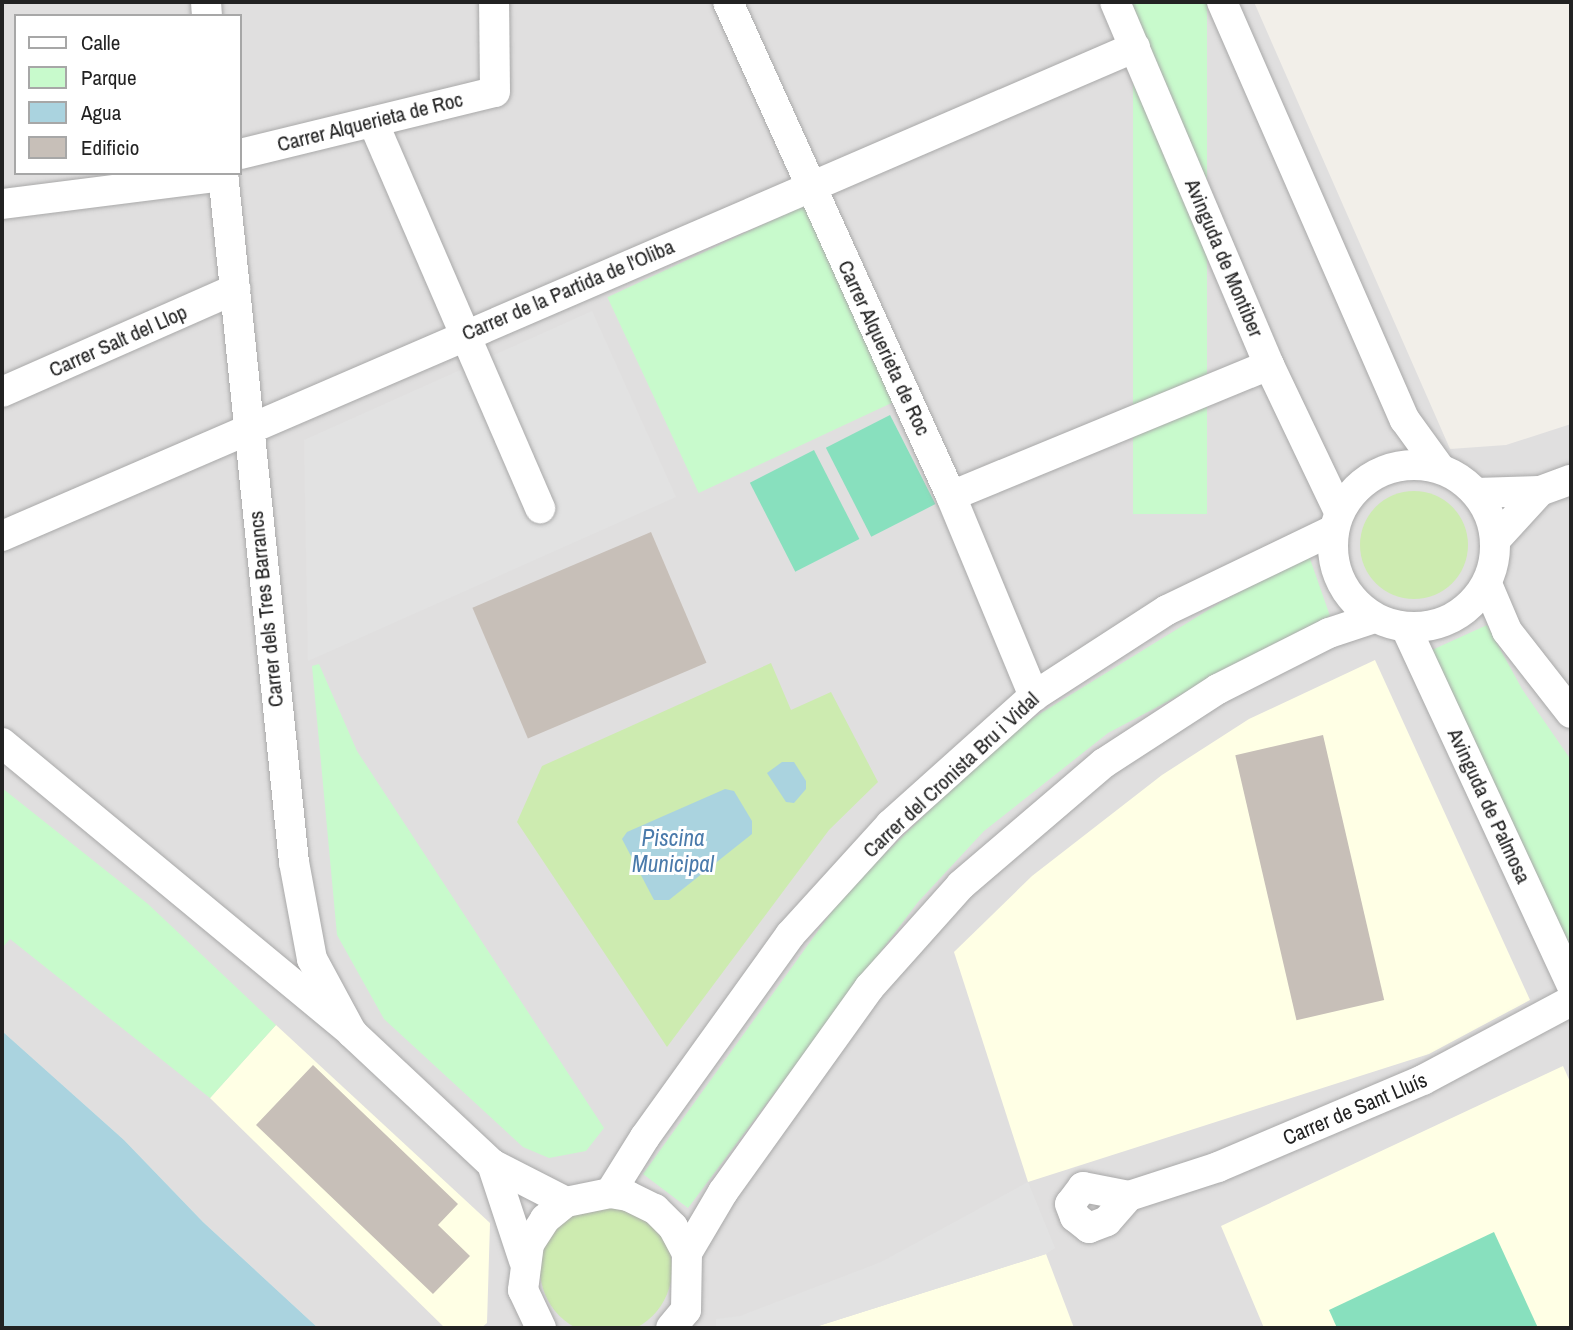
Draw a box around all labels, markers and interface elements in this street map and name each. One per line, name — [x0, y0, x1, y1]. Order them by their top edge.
legend — [14, 14, 242, 175]
text: Calle — [81, 28, 120, 57]
text: Parque — [81, 63, 137, 92]
street label: Carrer Alquerieta de Roc — [274, 87, 466, 157]
text: Agua — [81, 98, 121, 127]
text: Edificio — [81, 133, 139, 162]
street label: Avinguda de Montiber — [1179, 175, 1269, 341]
street label: Carrer de la Partida de l'Oliba — [458, 234, 678, 346]
street label: Carrer Alquerieta de Roc — [832, 256, 936, 440]
street label: Carrer Salt del Llop — [45, 299, 191, 383]
street label: Carrer dels Tres Barrancs — [243, 510, 289, 708]
street label: Carrer del Cronista Bru i Vidal — [858, 687, 1044, 863]
street label: Avinguda de Palmosa — [1442, 724, 1536, 888]
water label: Piscina Municipal — [632, 824, 714, 878]
street label: Carrer de Sant Lluís — [1279, 1067, 1431, 1151]

